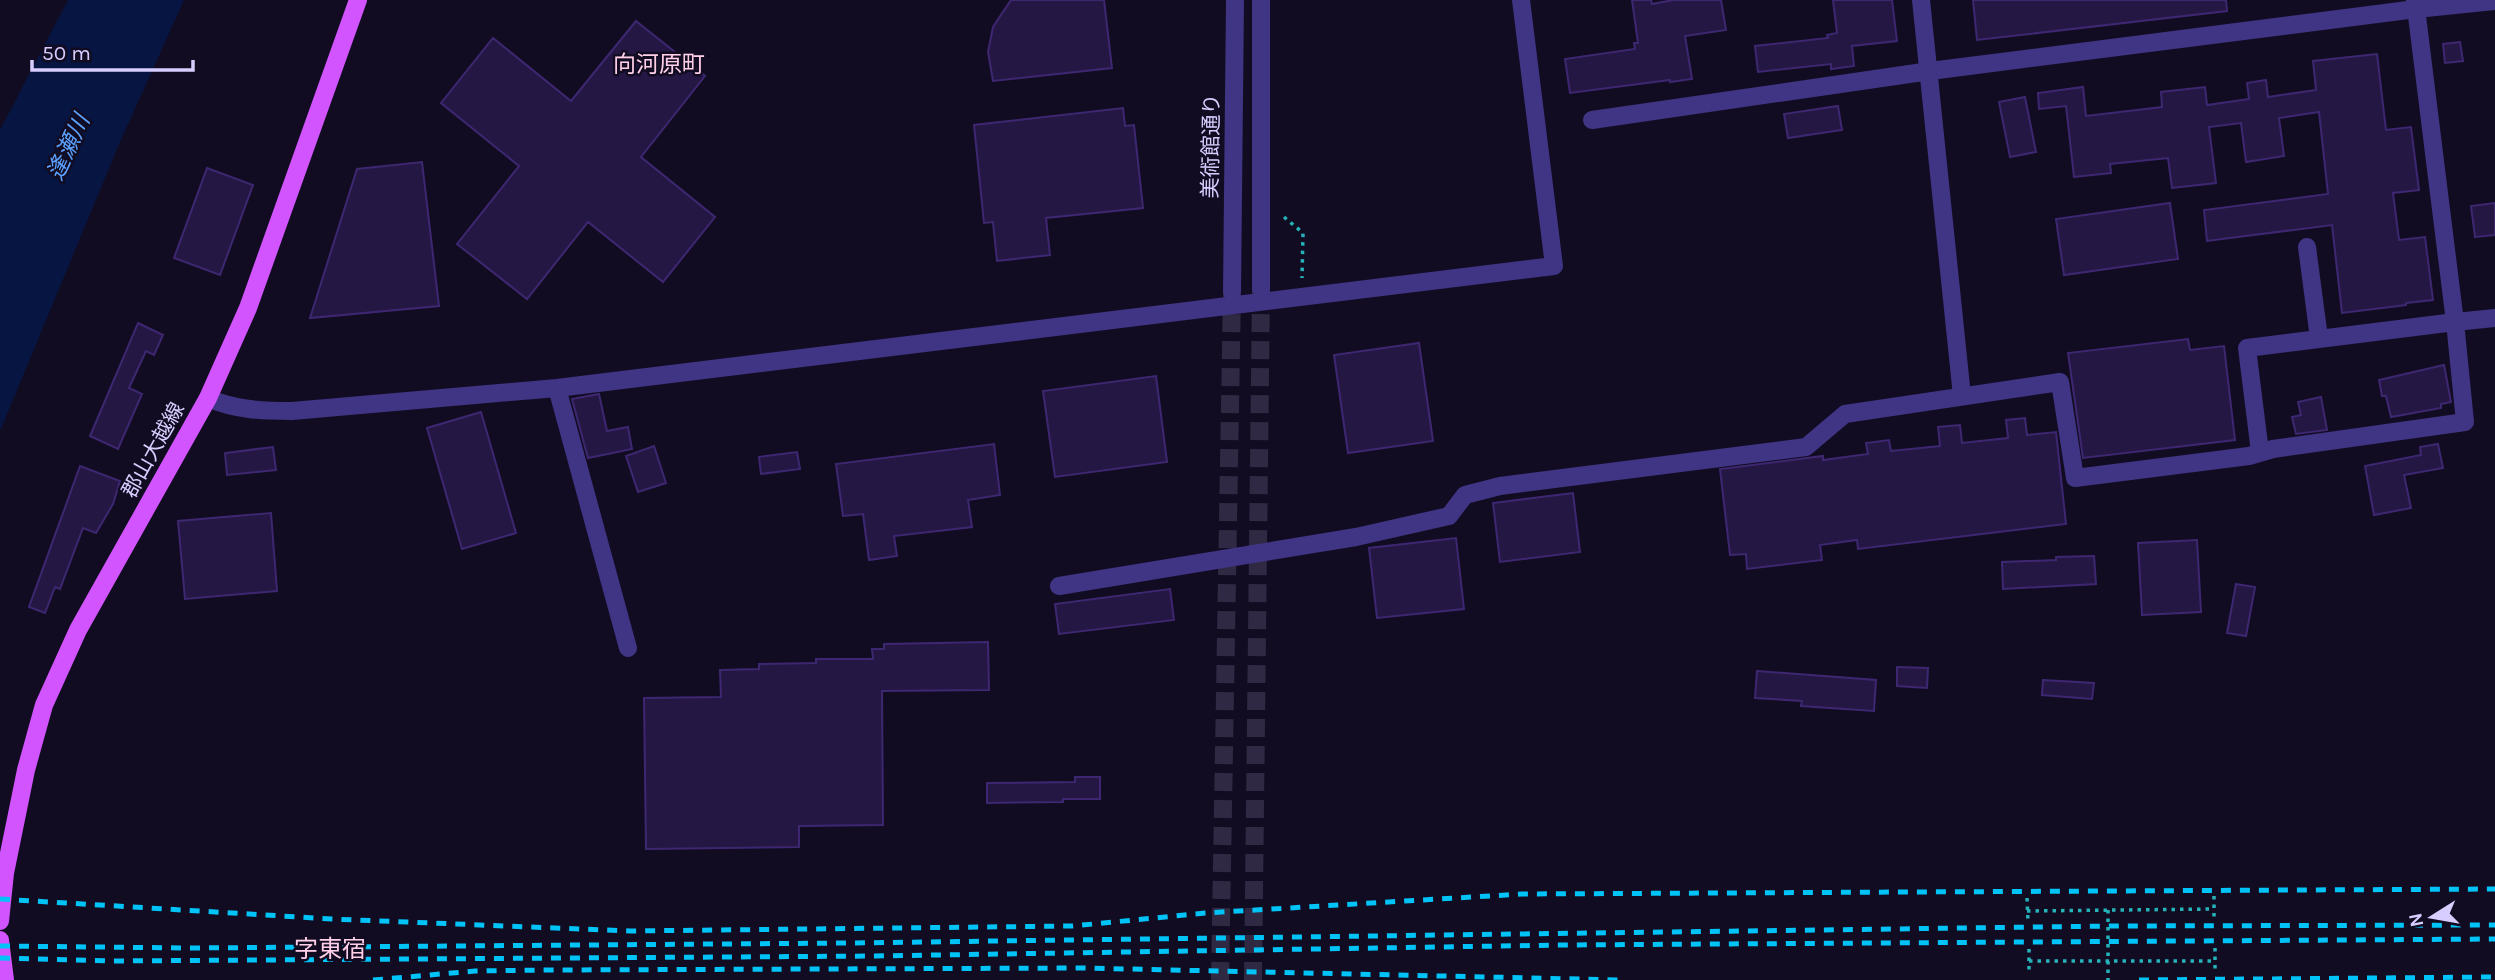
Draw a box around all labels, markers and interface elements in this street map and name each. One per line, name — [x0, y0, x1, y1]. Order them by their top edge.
scale bar — [32, 28, 192, 72]
text: 50 m — [42, 41, 91, 65]
district label: 向河原町 — [613, 51, 705, 78]
street label: 美術館通り — [1198, 93, 1224, 199]
water label: 逢瀬川 — [42, 108, 97, 184]
street label: 郡山大越線 — [117, 398, 189, 502]
north arrow — [2397, 882, 2467, 952]
text: N — [2404, 911, 2428, 929]
district label: 字東宿 — [294, 935, 366, 963]

